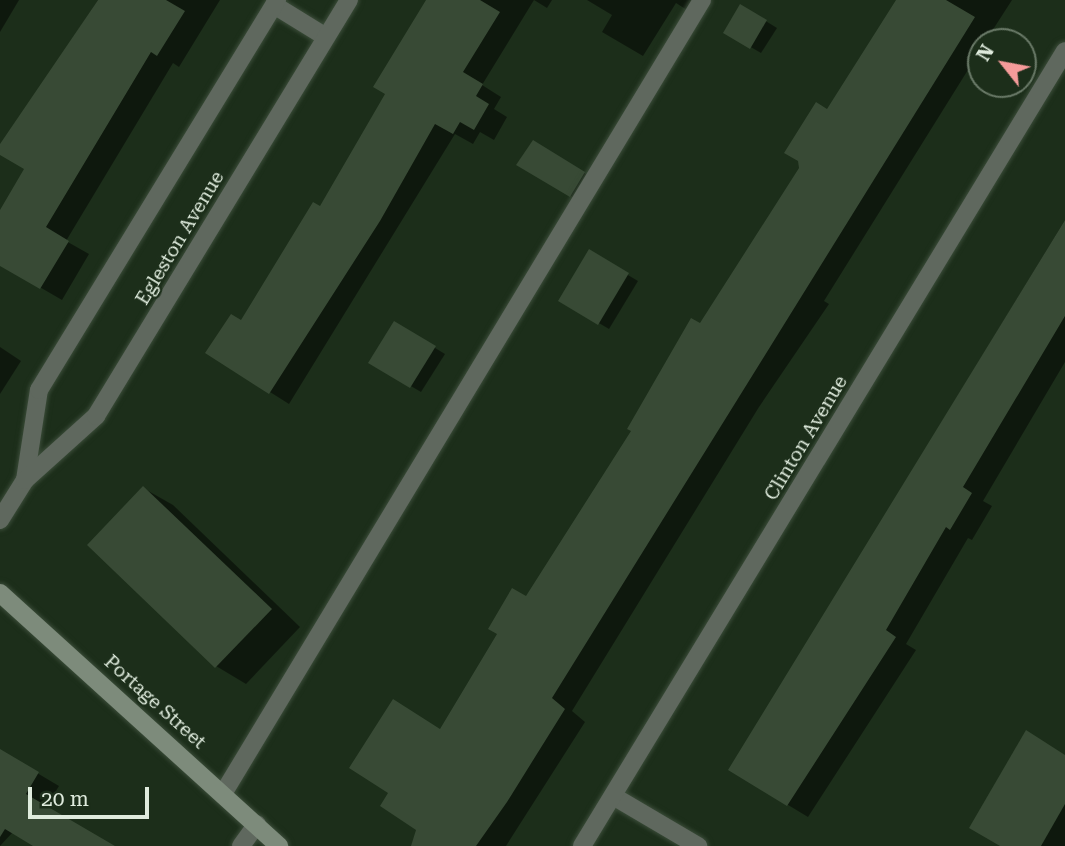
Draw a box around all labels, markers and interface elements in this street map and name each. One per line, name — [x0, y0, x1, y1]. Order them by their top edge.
north arrow — [967, 28, 1037, 98]
text: N — [972, 41, 999, 65]
street label: Egleston Avenue — [131, 167, 229, 309]
street label: Clinton Avenue — [760, 371, 852, 505]
street label: Portage Street — [99, 650, 211, 754]
scale bar — [32, 772, 152, 816]
text: 20 m — [41, 787, 89, 811]

